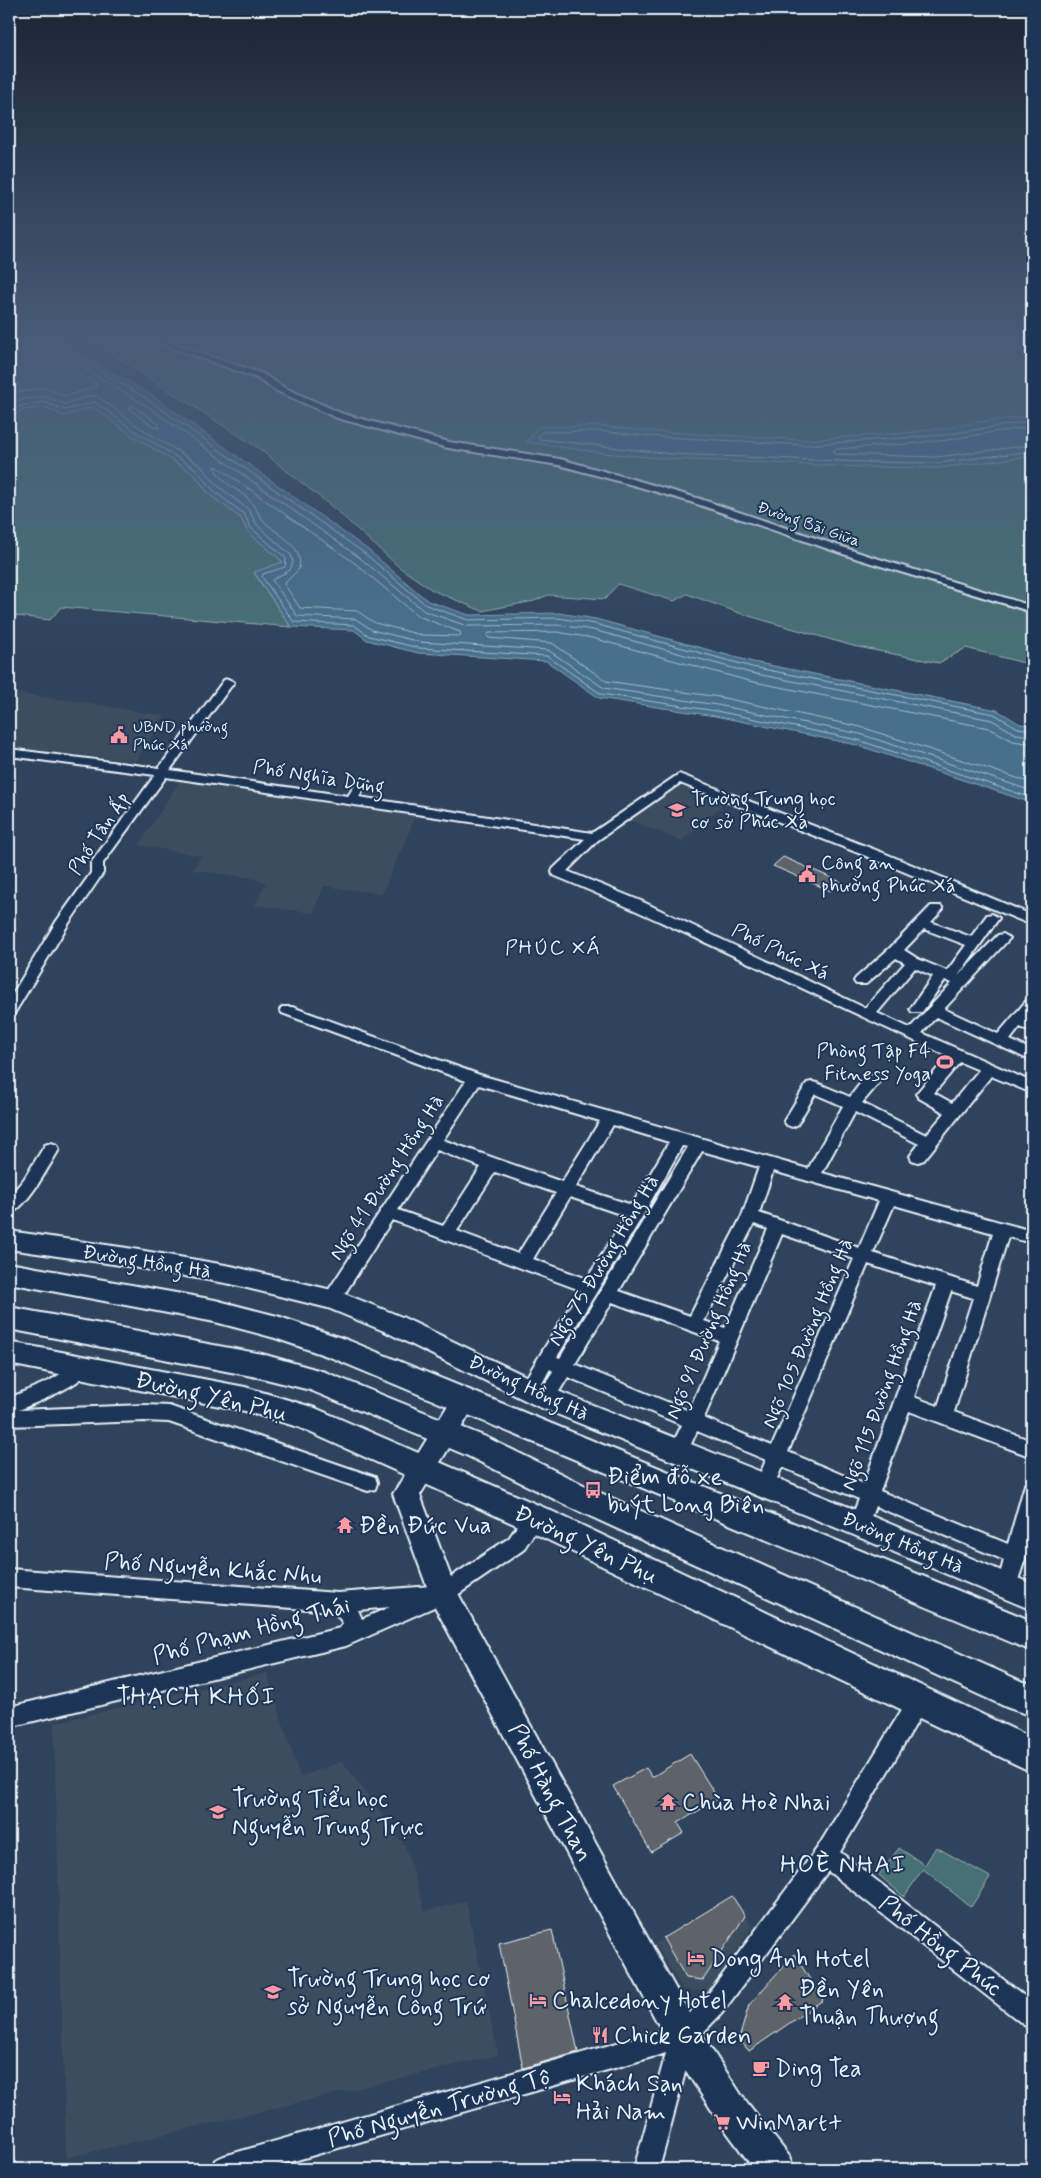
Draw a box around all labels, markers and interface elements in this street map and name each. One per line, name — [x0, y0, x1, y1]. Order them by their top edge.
street label: Đường Bãi Giữa — [754, 497, 862, 553]
place label: UBND phường Phúc Xá — [133, 717, 228, 756]
public building icon: UBND phường Phúc Xá — [109, 725, 129, 745]
street label: Phố Nghĩa Dũng — [251, 754, 386, 803]
place label: Trường Trung học cơ sở Phúc Xá — [691, 786, 836, 836]
street label: Phố Tân Ấp — [62, 787, 136, 881]
school or university icon: Trường Trung học cơ sở Phúc Xá — [667, 800, 687, 820]
place label: Công an phường Phúc Xá — [821, 850, 956, 902]
public building icon: Công an phường Phúc Xá — [797, 864, 817, 884]
street label: Phố Phúc Xá — [727, 917, 834, 988]
district label: PHÚC XÁ — [505, 934, 601, 962]
place label: Phòng Tập F4 Fitness Yoga — [817, 1038, 931, 1088]
sports icon: Phòng Tập F4 Fitness Yoga — [935, 1052, 955, 1072]
street label: Ngõ 41 Đường Hồng Hà — [323, 1090, 453, 1267]
street label: Ngõ 75 Đường Hồng Hà — [542, 1170, 668, 1352]
street label: Ngõ 105 Đường Hồng Hà — [756, 1234, 862, 1433]
street label: Ngõ 91 Đường Hồng Hà — [660, 1237, 761, 1424]
street label: Đường Hồng Hà — [80, 1239, 213, 1288]
street label: Ngõ 115 Đường Hồng Hà — [835, 1296, 931, 1495]
street label: Đường Hồng Hà — [463, 1349, 593, 1430]
street label: Đường Yên Phụ — [131, 1365, 291, 1433]
place label: Điểm đỗ xe buýt Long Biên — [607, 1462, 764, 1521]
bus stop icon: Điểm đỗ xe buýt Long Biên — [583, 1480, 603, 1500]
street label: Đường Yên Phụ — [508, 1498, 664, 1595]
street label: Đường Hồng Hà — [837, 1506, 967, 1583]
place label: Đền Đức Vua — [359, 1511, 491, 1542]
temple icon: Đền Đức Vua — [335, 1515, 355, 1535]
street label: Phố Nguyễn Khắc Nhu — [103, 1546, 323, 1596]
street label: Phố Phạm Hồng Thái — [149, 1590, 354, 1676]
district label: THẠCH KHỐI — [116, 1681, 276, 1714]
street label: Phố Hàng Than — [498, 1718, 599, 1869]
place label: Trường Tiểu học Nguyễn Trung Trực — [232, 1784, 424, 1846]
place label: Chùa Hoè Nhai — [682, 1788, 830, 1819]
temple icon: Chùa Hoè Nhai — [658, 1792, 678, 1812]
school or university icon: Trường Tiểu học Nguyễn Trung Trực — [208, 1802, 228, 1822]
district label: HOÈ NHAI — [780, 1849, 906, 1882]
street label: Phố Hồng Phúc — [870, 1888, 1008, 2006]
place label: Dong Anh Hotel — [710, 1944, 870, 1977]
hotel icon: Dong Anh Hotel — [686, 1948, 706, 1968]
place label: Trường Trung học cơ sở Nguyễn Công Trứ — [287, 1964, 490, 2026]
place label: Đền Yên Thuận Thượng — [799, 1974, 939, 2036]
school or university icon: Trường Trung học cơ sở Nguyễn Công Trứ — [263, 1982, 283, 2002]
place label: Chalcedony Hotel — [552, 1986, 727, 2017]
hotel icon: Chalcedony Hotel — [528, 1990, 548, 2010]
temple icon: Đền Yên Thuận Thượng — [775, 1992, 795, 2012]
place label: Chick Garden — [614, 2021, 751, 2052]
restaurant icon: Chick Garden — [590, 2025, 610, 2045]
place label: Ding Tea — [775, 2054, 862, 2087]
cafe icon: Ding Tea — [751, 2058, 771, 2078]
street label: Phố Nguyễn Trường Tộ — [324, 2062, 555, 2158]
place label: Khách Sạn Hải Nam — [576, 2069, 683, 2128]
hotel icon: Khách Sạn Hải Nam — [552, 2087, 572, 2107]
place label: WinMart+ — [736, 2108, 843, 2139]
supermarket icon: WinMart+ — [712, 2112, 732, 2132]

